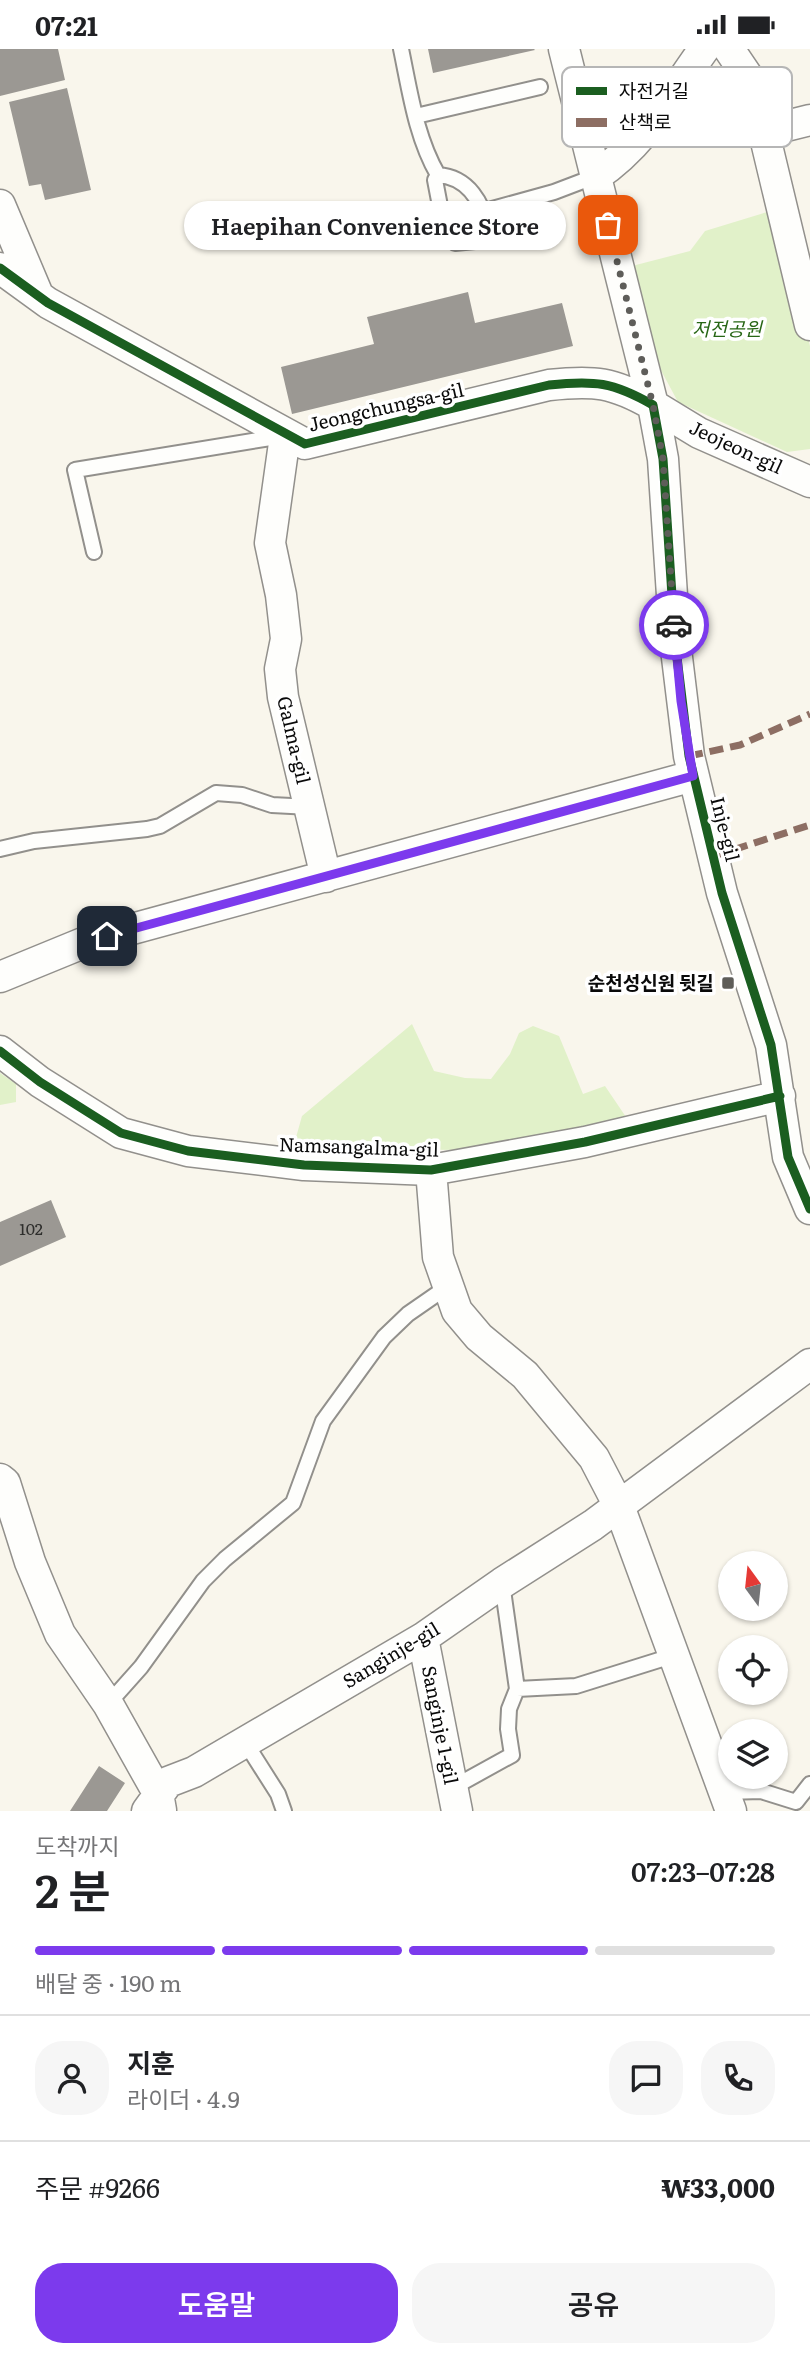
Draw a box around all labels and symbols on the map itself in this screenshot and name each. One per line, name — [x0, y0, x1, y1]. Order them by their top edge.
legend — [562, 67, 792, 147]
text: 자전거길 — [619, 76, 689, 104]
text: 산책로 — [619, 107, 671, 135]
pin — [578, 195, 638, 255]
callout: Haepihan Convenience Store — [185, 201, 566, 249]
park label: 저전공원 — [692, 314, 763, 342]
street label: Jeongchungsa-gil — [305, 375, 466, 438]
street label: Jeojeon-gil — [685, 412, 788, 480]
courier — [639, 590, 709, 660]
street label: Galma-gil — [271, 693, 319, 787]
street label: Inje-gil — [704, 793, 748, 864]
pin — [77, 906, 137, 966]
place label: 순천성신원 뒷길 — [588, 968, 714, 996]
marker: 순천성신원 뒷길 — [720, 975, 736, 991]
street label: Namsangalma-gil — [279, 1129, 439, 1163]
house number: 102 — [19, 1216, 43, 1240]
north arrow — [718, 1551, 788, 1621]
street label: Sanginje-gil — [337, 1614, 444, 1694]
street label: Sanginje 1-gil — [416, 1663, 466, 1787]

